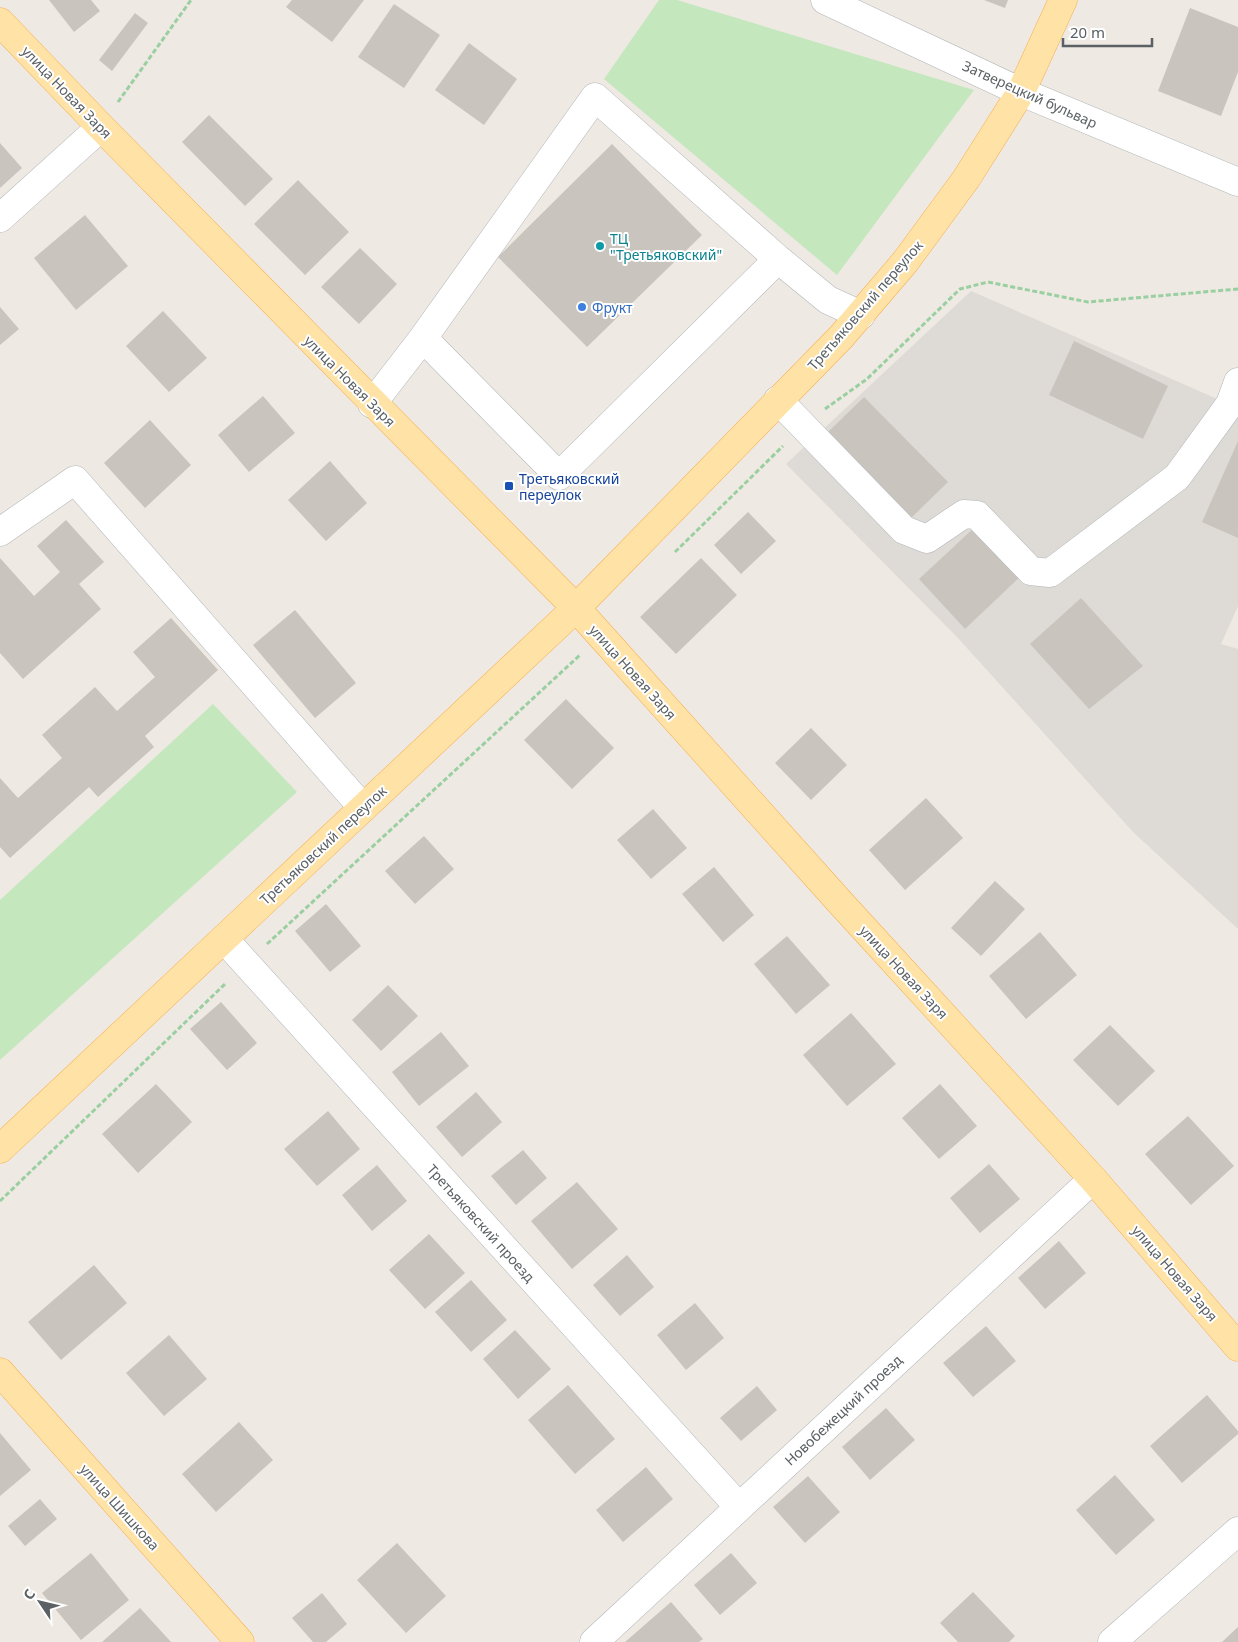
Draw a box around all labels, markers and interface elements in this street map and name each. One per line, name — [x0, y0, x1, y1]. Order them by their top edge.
scale bar — [1063, 15, 1152, 47]
text: 20 m — [1070, 22, 1105, 42]
street label: улица Новая Заря — [18, 42, 116, 142]
street label: Затверецкий бульвар — [960, 56, 1100, 132]
place label: ТЦ "Третьяковский" — [610, 229, 722, 264]
street label: Третьяковский переулок — [803, 236, 927, 374]
marker: ТЦ "Третьяковский" — [594, 240, 606, 252]
place label: Фрукт — [592, 298, 633, 317]
marker: Фрукт — [576, 301, 588, 313]
street label: улица Новая Заря — [300, 331, 400, 431]
place label: Третьяковский переулок — [519, 469, 619, 504]
marker: Третьяковский переулок — [503, 480, 515, 492]
street label: улица Новая Заря — [585, 620, 681, 724]
street label: Третьяковский переулок — [256, 781, 391, 909]
street label: улица Новая Заря — [856, 921, 952, 1023]
street label: Третьяковский проезд — [423, 1160, 539, 1286]
street label: улица Новая Заря — [1128, 1221, 1222, 1325]
street label: Новобежецкий проезд — [780, 1350, 906, 1470]
street label: улица Шишкова — [76, 1460, 164, 1554]
north arrow — [15, 1577, 65, 1627]
text: С — [19, 1585, 39, 1603]

